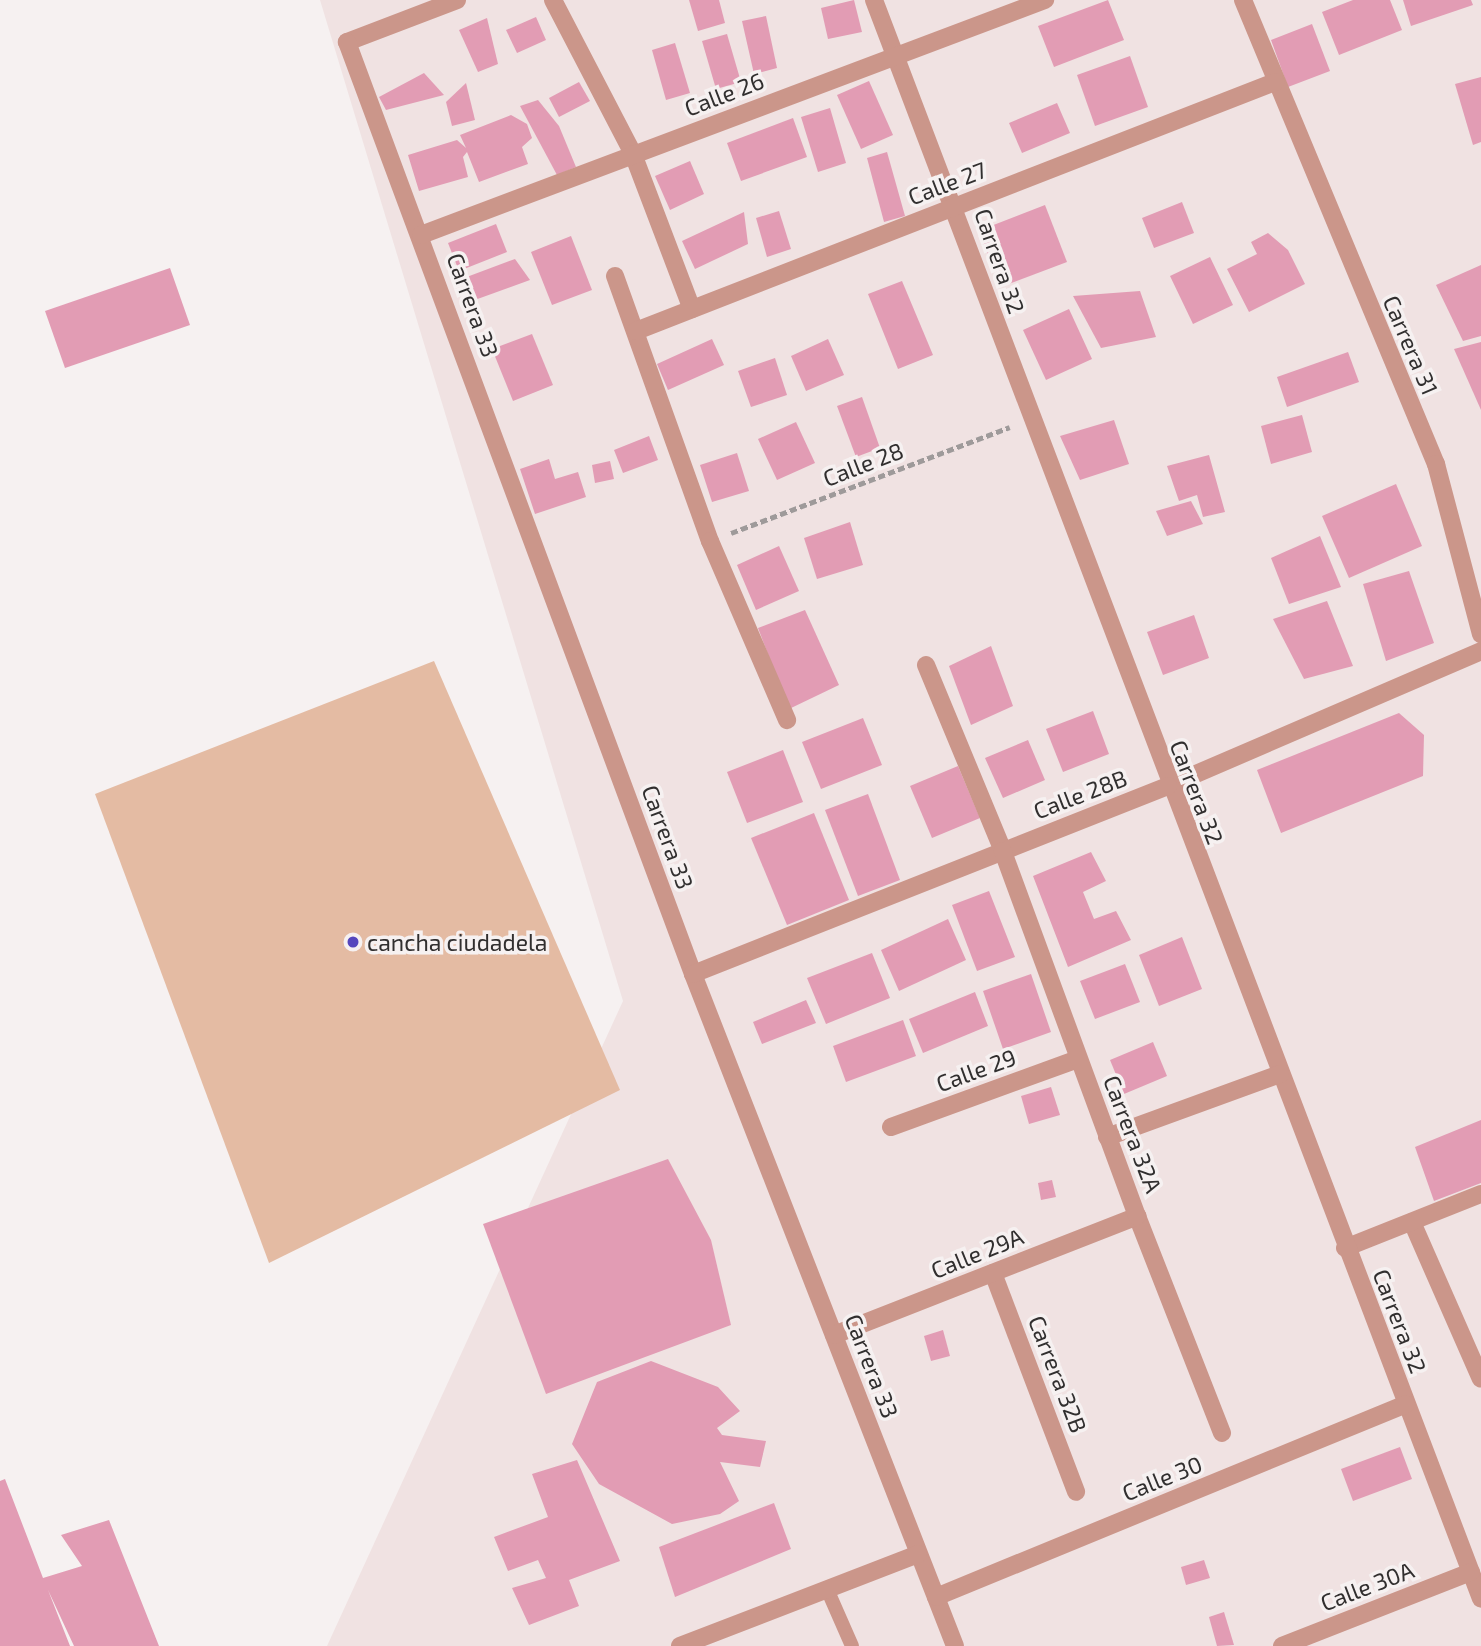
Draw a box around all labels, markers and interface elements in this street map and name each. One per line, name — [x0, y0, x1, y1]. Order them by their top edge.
street label: Calle 26 — [680, 66, 768, 122]
street label: Calle 27 — [904, 155, 990, 211]
street label: Carrera 32 — [969, 205, 1031, 317]
street label: Carrera 33 — [441, 249, 505, 361]
street label: Carrera 31 — [1378, 291, 1444, 399]
street label: Calle 28 — [819, 436, 907, 492]
street label: Carrera 32 — [1165, 736, 1229, 848]
street label: Calle 28B — [1029, 764, 1131, 824]
street label: Carrera 33 — [636, 781, 700, 893]
place label: cancha ciudadela — [367, 928, 547, 956]
marker: cancha ciudadela — [345, 934, 361, 950]
street label: Calle 29 — [932, 1043, 1020, 1097]
street label: Carrera 32A — [1098, 1072, 1168, 1196]
street label: Calle 29A — [927, 1222, 1027, 1284]
street label: Carrera 32 — [1368, 1265, 1432, 1377]
street label: Carrera 33 — [840, 1310, 904, 1422]
street label: Carrera 32B — [1023, 1312, 1093, 1436]
street label: Calle 30 — [1118, 1450, 1206, 1506]
street label: Calle 30A — [1316, 1556, 1418, 1616]

